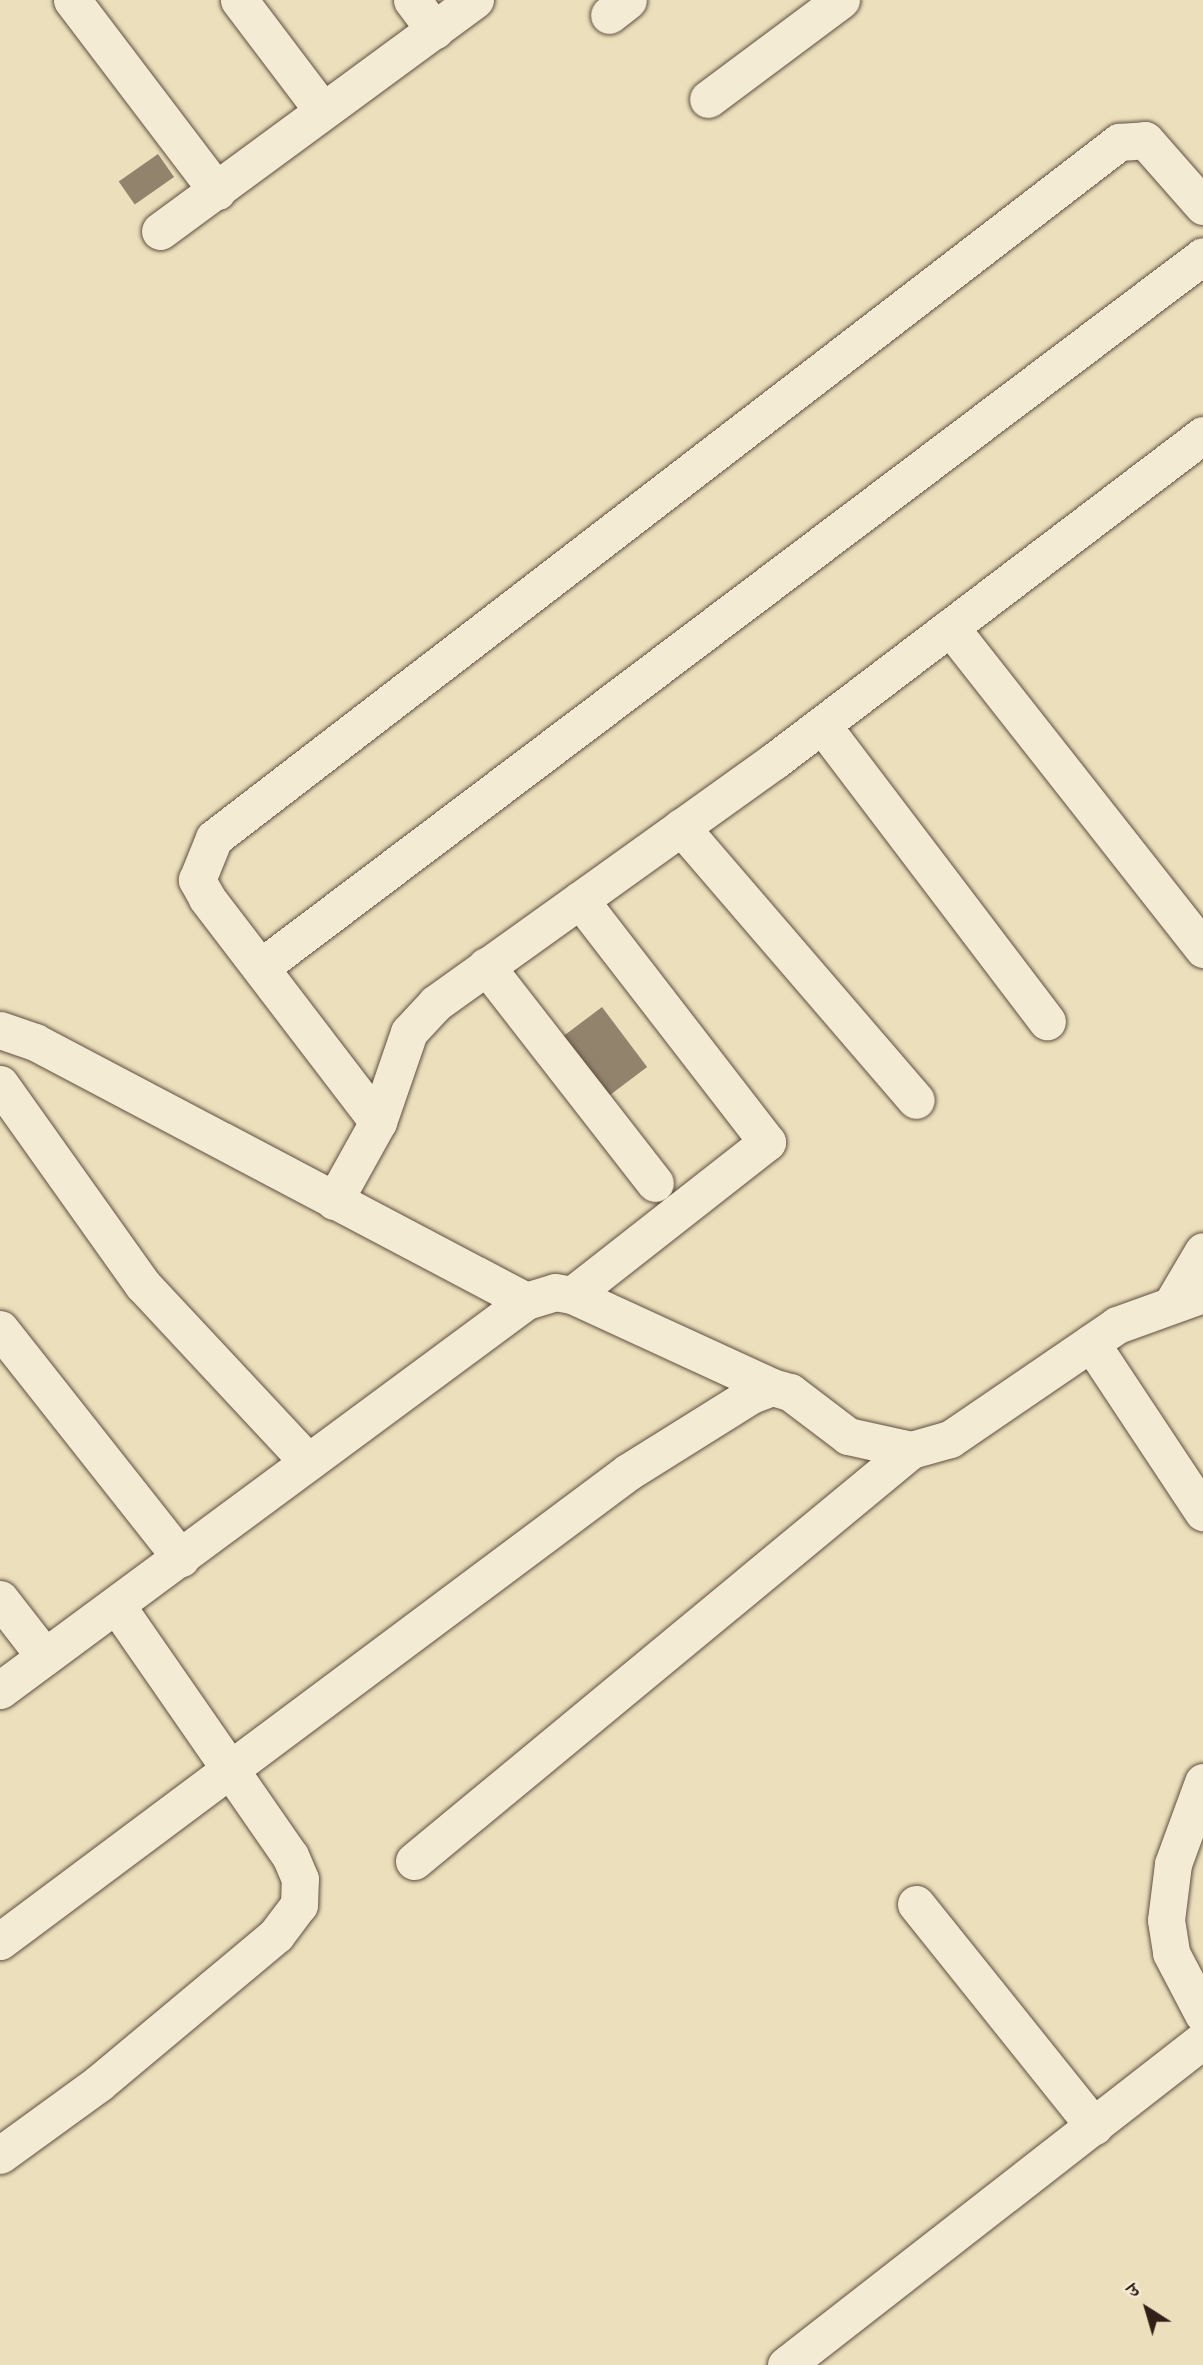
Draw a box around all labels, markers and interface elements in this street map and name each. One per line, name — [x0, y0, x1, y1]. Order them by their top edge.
north arrow — [1112, 2274, 1182, 2344]
text: उ — [1124, 2281, 1144, 2302]

